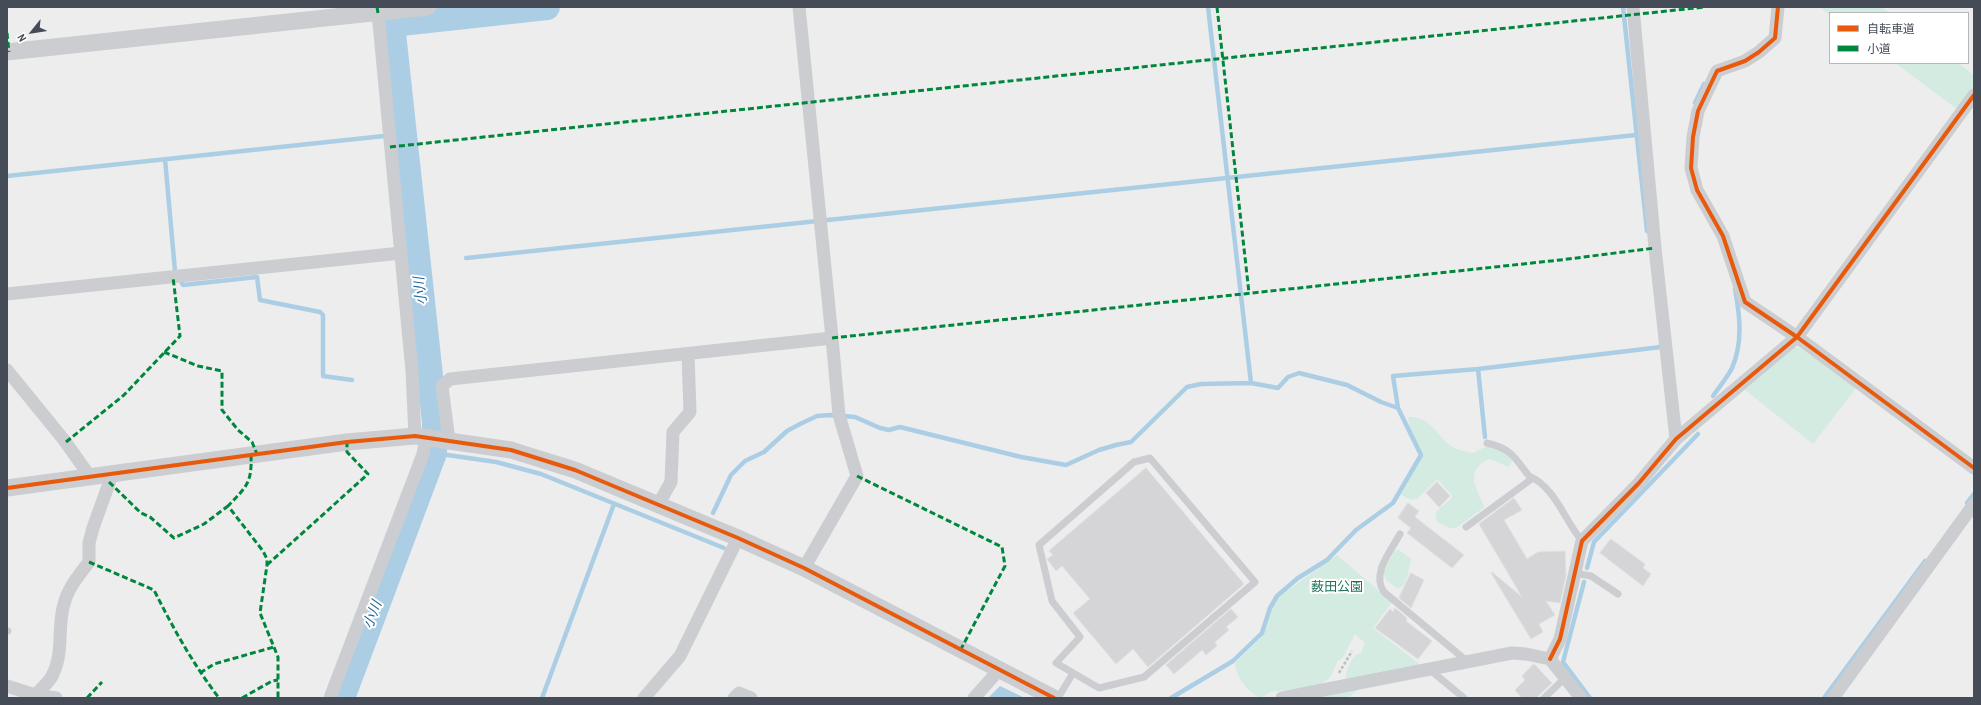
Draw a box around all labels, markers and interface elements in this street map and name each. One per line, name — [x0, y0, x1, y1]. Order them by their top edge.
north arrow — [12, 12, 52, 52]
legend — [1829, 12, 1969, 64]
text: 自転車道 — [1867, 21, 1915, 37]
text: N — [14, 32, 29, 44]
text: 小道 — [1867, 41, 1891, 57]
water label: 小川 — [411, 276, 431, 306]
park label: 薮田公園 — [1311, 580, 1363, 596]
water label: 小川 — [360, 599, 386, 631]

